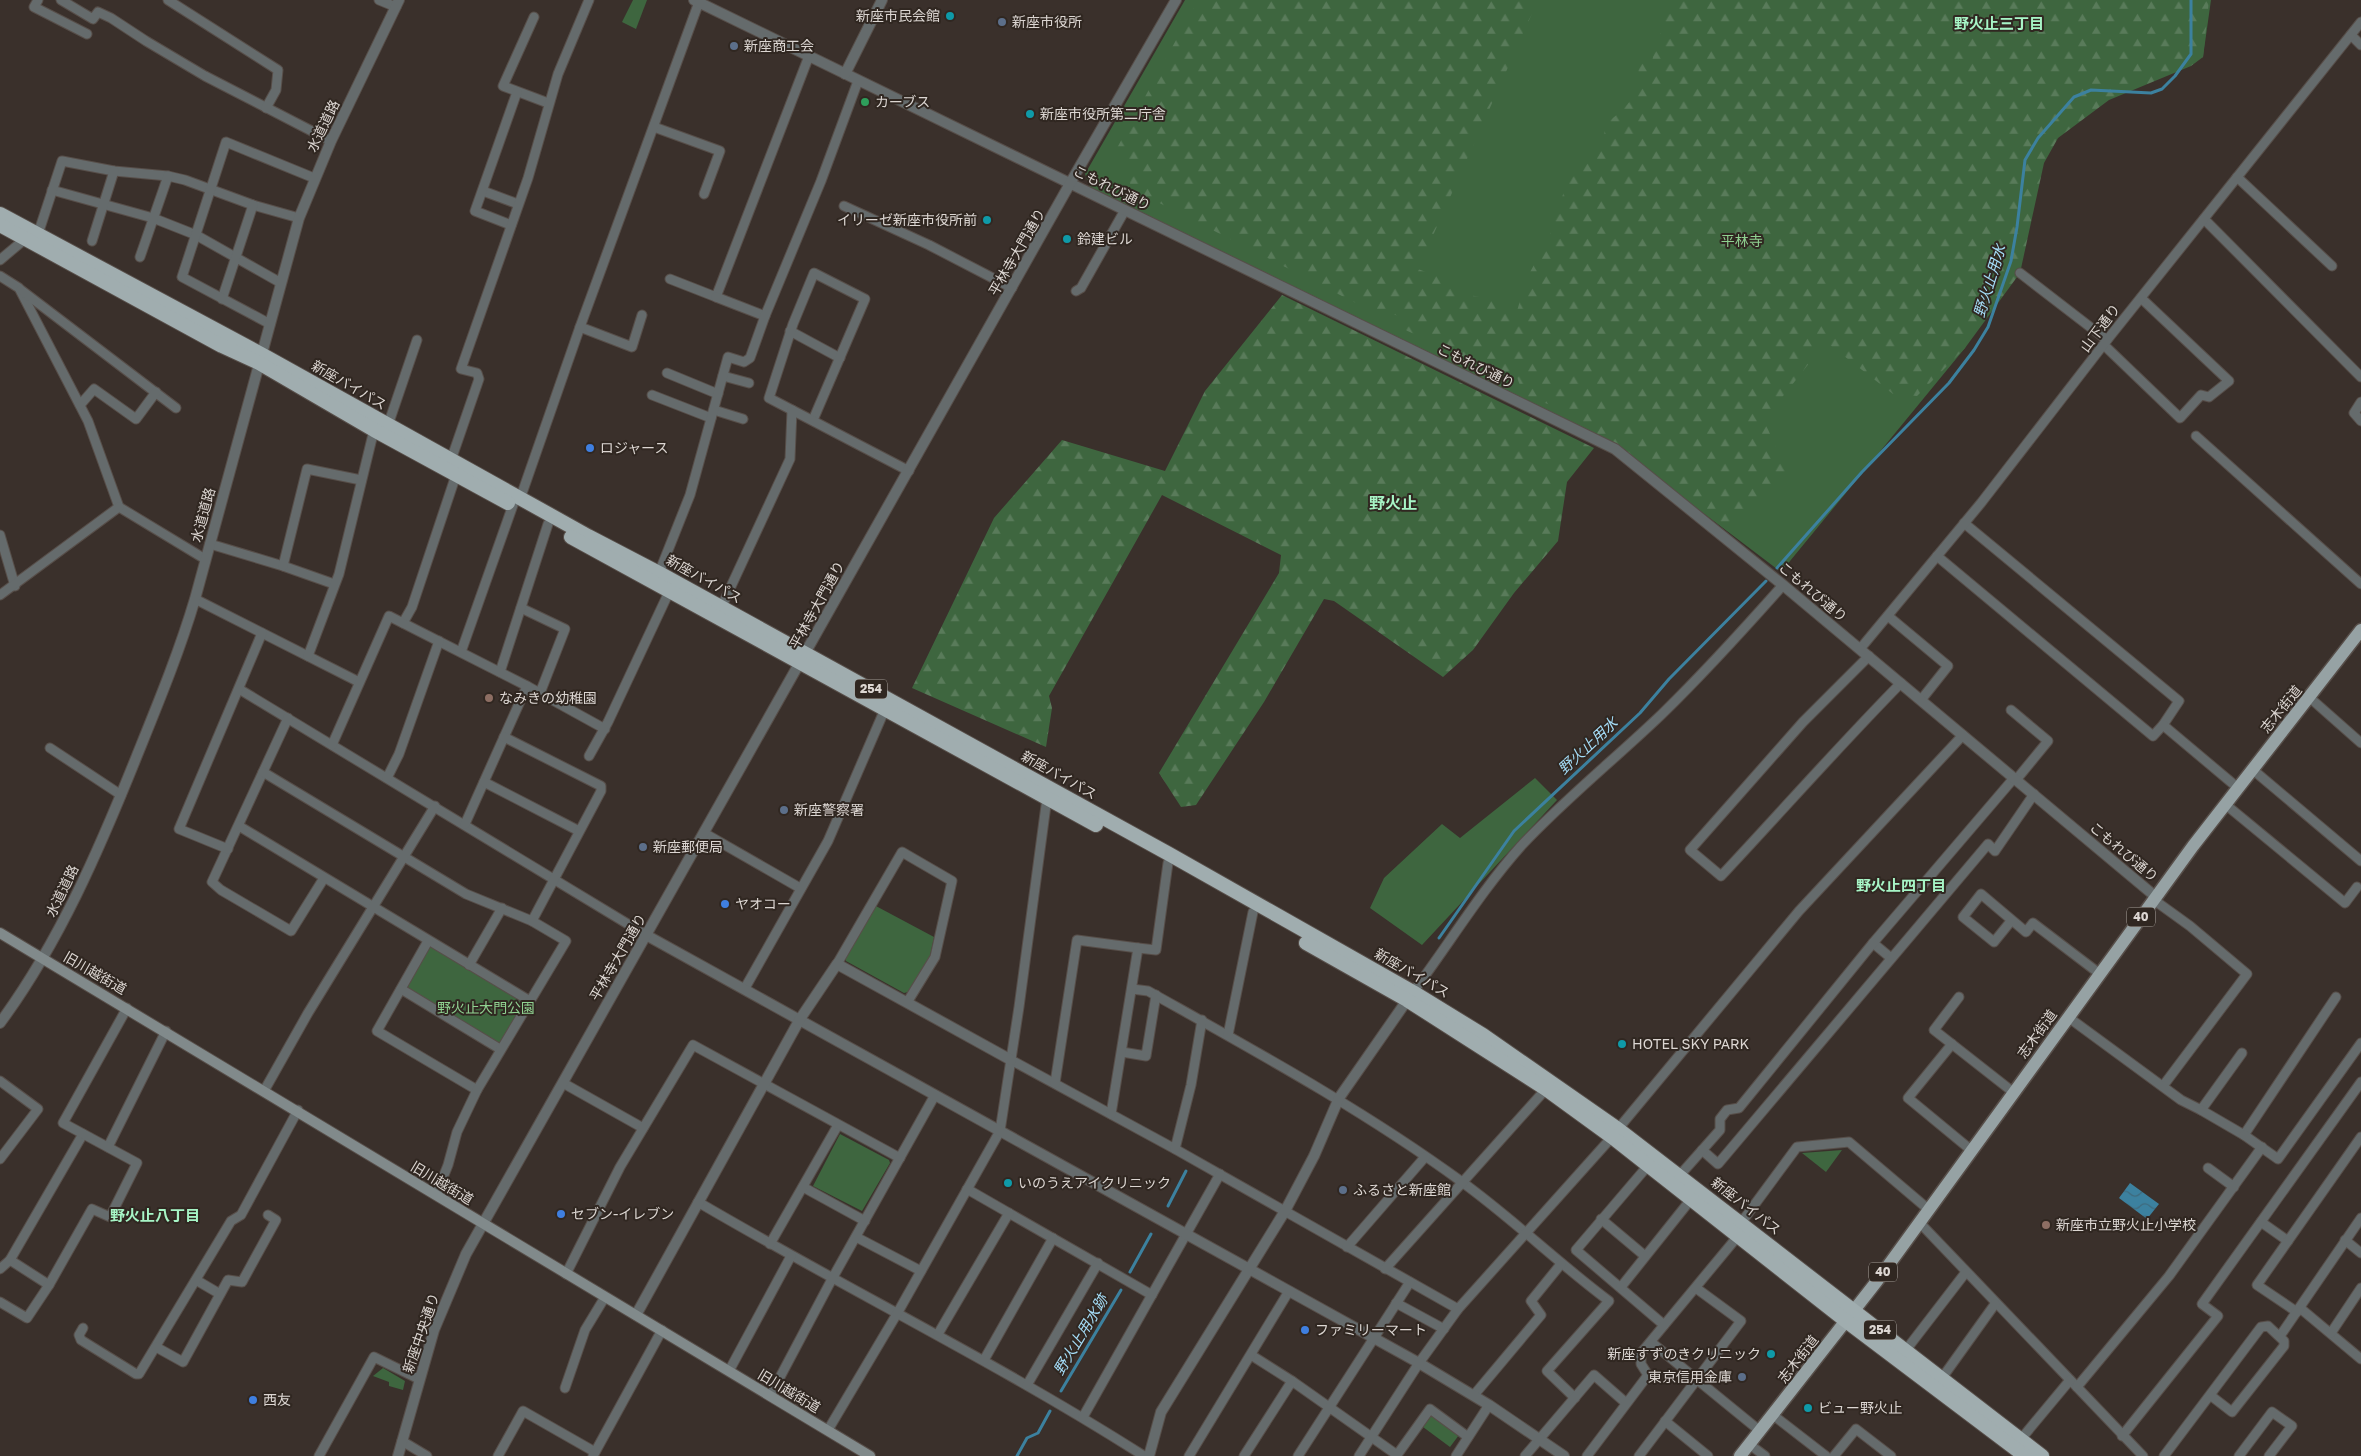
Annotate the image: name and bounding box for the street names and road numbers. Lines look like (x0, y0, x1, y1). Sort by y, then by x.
street label: 水道道路 (303, 97, 342, 155)
street label: こもれび通り (1071, 161, 1154, 214)
street label: 平林寺大門通り (985, 205, 1048, 298)
street label: 山下通り (2076, 300, 2123, 355)
street label: こもれび通り (1435, 339, 1518, 392)
street label: 新座バイパス (309, 356, 390, 413)
street label: 水道道路 (187, 486, 218, 544)
street label: 新座バイパス (664, 551, 745, 606)
street label: 平林寺大門通り (785, 558, 848, 652)
street label: こもれび通り (1776, 558, 1851, 625)
road number: 254 (855, 680, 887, 699)
street label: 志木街道 (2256, 682, 2305, 736)
street label: 新座バイパス (1019, 747, 1100, 802)
street label: こもれび通り (2087, 818, 2162, 885)
street label: 水道道路 (42, 862, 81, 920)
road number: 40 (2127, 908, 2155, 926)
street label: 平林寺大門通り (586, 910, 649, 1003)
street label: 新座バイパス (1372, 944, 1453, 1001)
street label: 旧川越街道 (61, 948, 130, 997)
street label: 志木街道 (2013, 1006, 2060, 1061)
street label: 旧川越街道 (408, 1157, 477, 1208)
street label: 新座バイパス (1708, 1173, 1785, 1238)
road number: 40 (1869, 1262, 1897, 1282)
street label: 新座中央通り (399, 1290, 442, 1375)
road number: 254 (1864, 1320, 1896, 1340)
street label: 志木街道 (1774, 1331, 1822, 1386)
street label: 旧川越街道 (755, 1365, 824, 1416)

